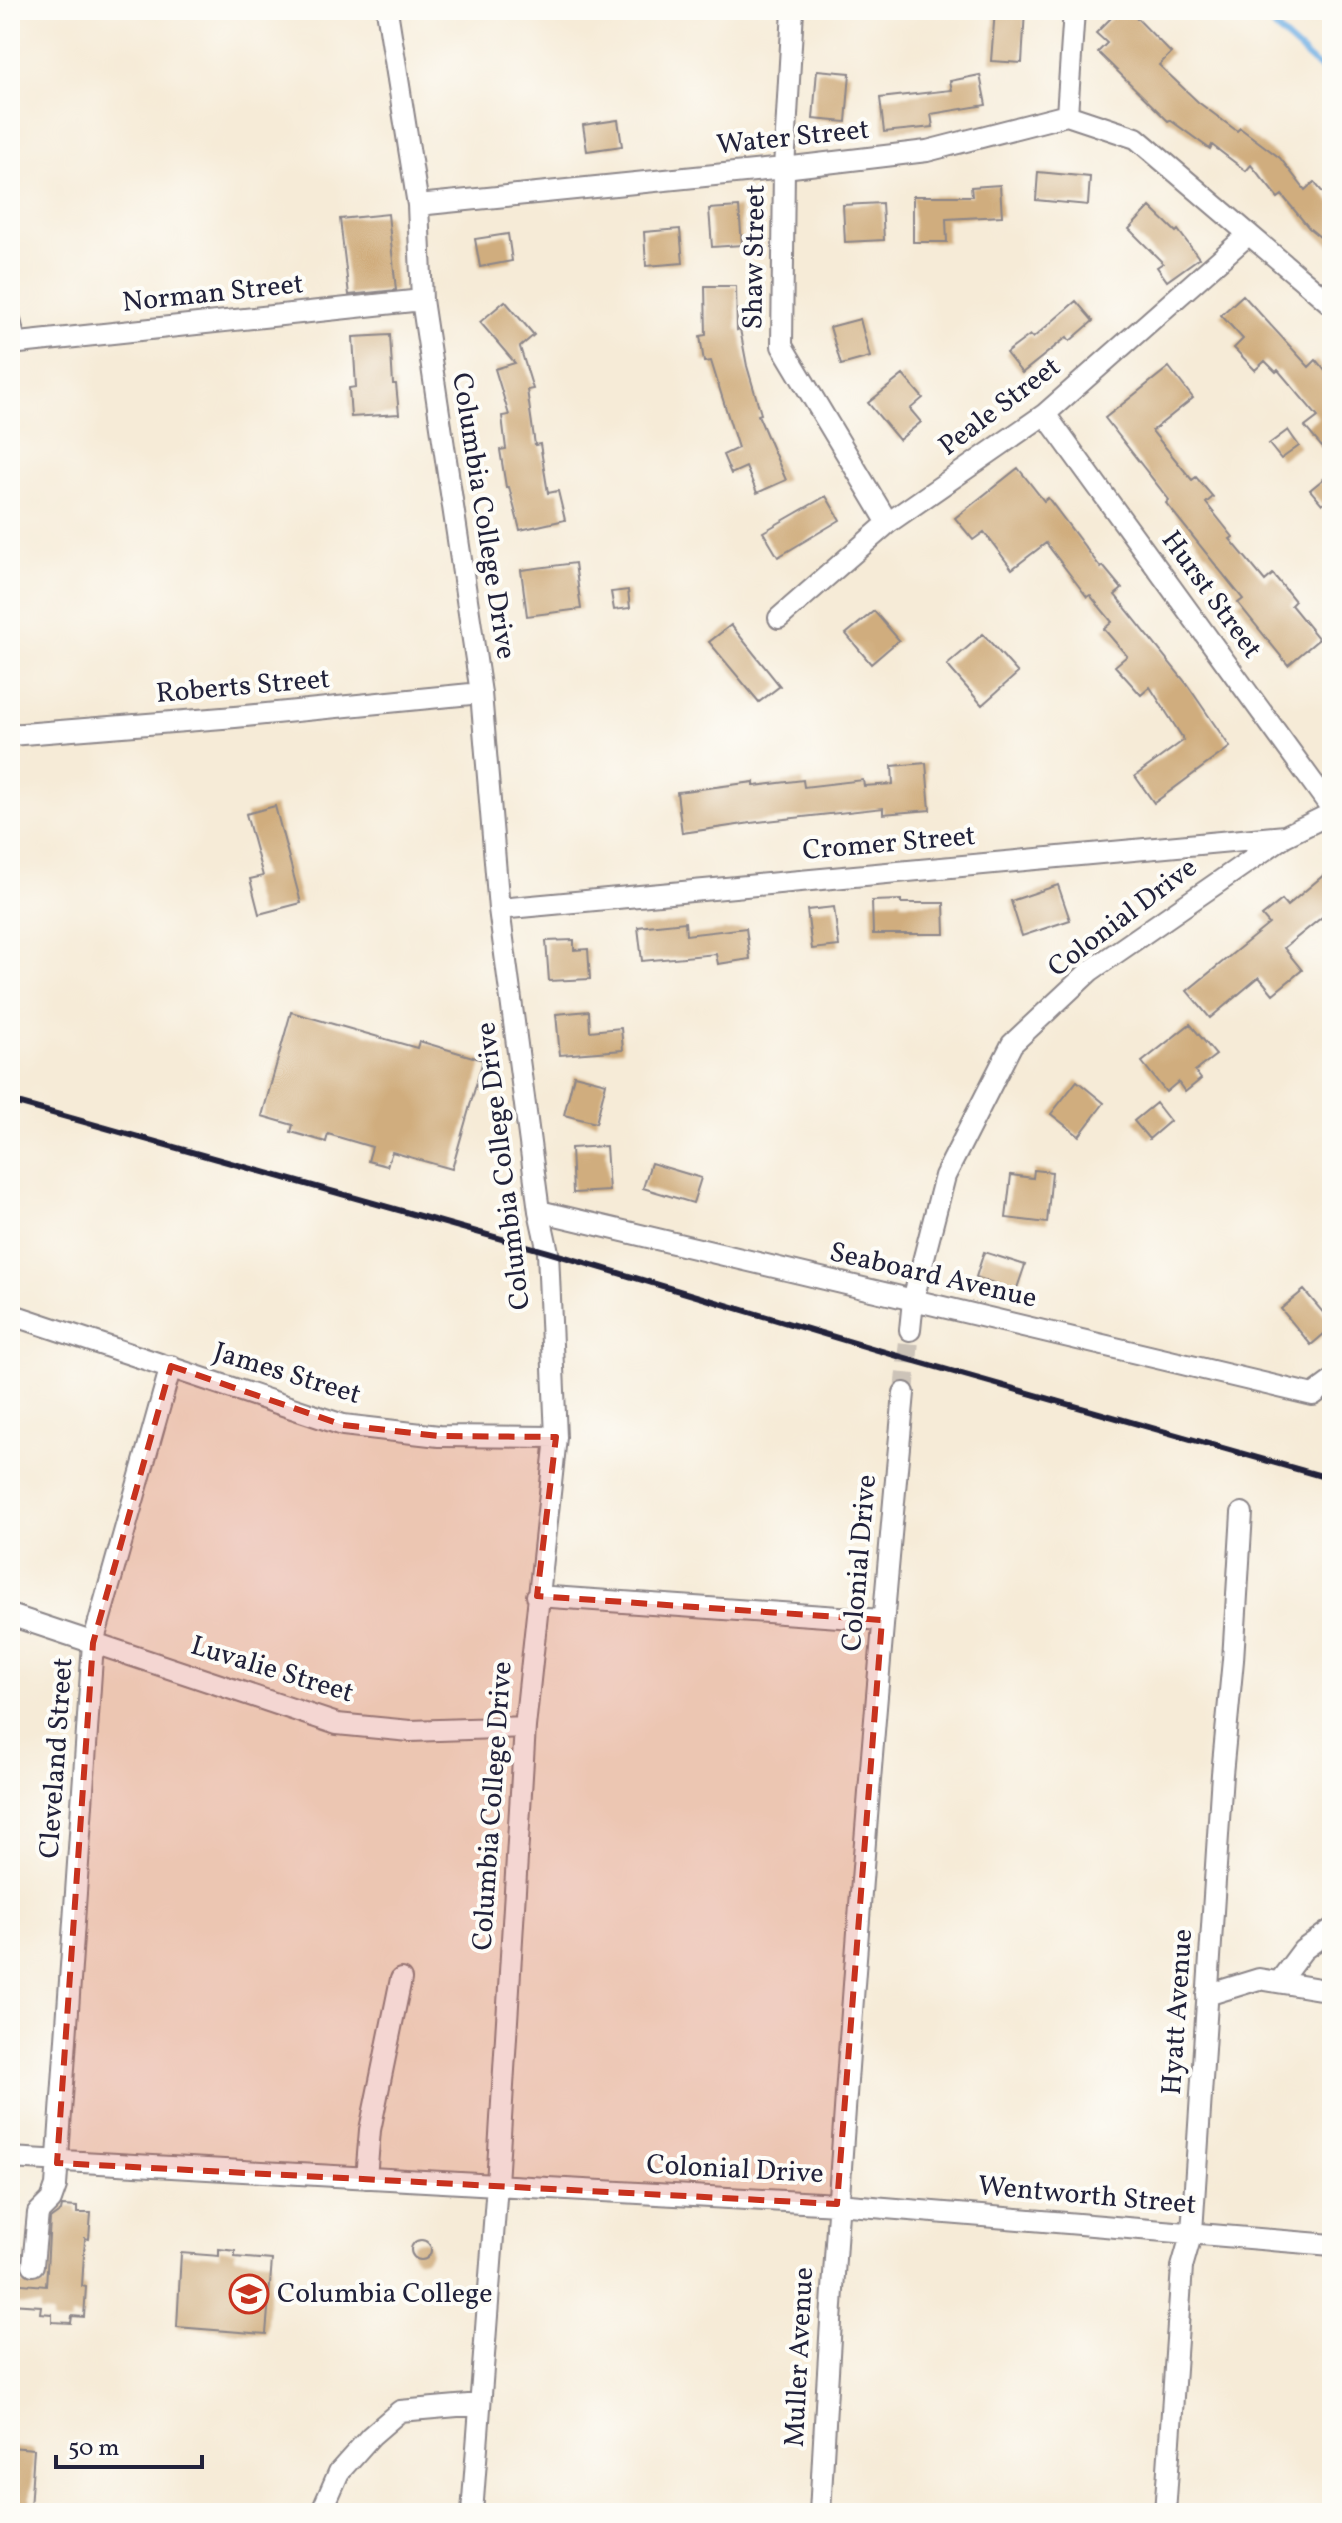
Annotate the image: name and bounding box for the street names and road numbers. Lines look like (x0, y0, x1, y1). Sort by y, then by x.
street label: Water Street (715, 111, 871, 165)
street label: Shaw Street (734, 184, 776, 330)
street label: Norman Street (121, 265, 305, 323)
street label: Peale Street (931, 348, 1069, 466)
street label: Columbia College Drive (441, 370, 525, 662)
street label: Hurst Street (1151, 523, 1271, 667)
street label: Roberts Street (154, 660, 332, 714)
street label: Cromer Street (801, 817, 977, 871)
street label: Colonial Drive (1040, 849, 1206, 987)
street label: Columbia College Drive (467, 1020, 541, 1312)
street label: Seaboard Avenue (826, 1233, 1040, 1319)
street label: James Street (209, 1333, 365, 1415)
street label: Colonial Drive (833, 1473, 887, 1653)
street label: Luvalie Street (186, 1627, 358, 1713)
street label: Cleveland Street (31, 1656, 83, 1860)
street label: Columbia College Drive (463, 1660, 523, 1952)
street label: Hyatt Avenue (1153, 1928, 1203, 2096)
street label: Colonial Drive (645, 2146, 825, 2194)
street label: Wentworth Street (976, 2167, 1198, 2225)
street label: Muller Avenue (776, 2266, 824, 2448)

